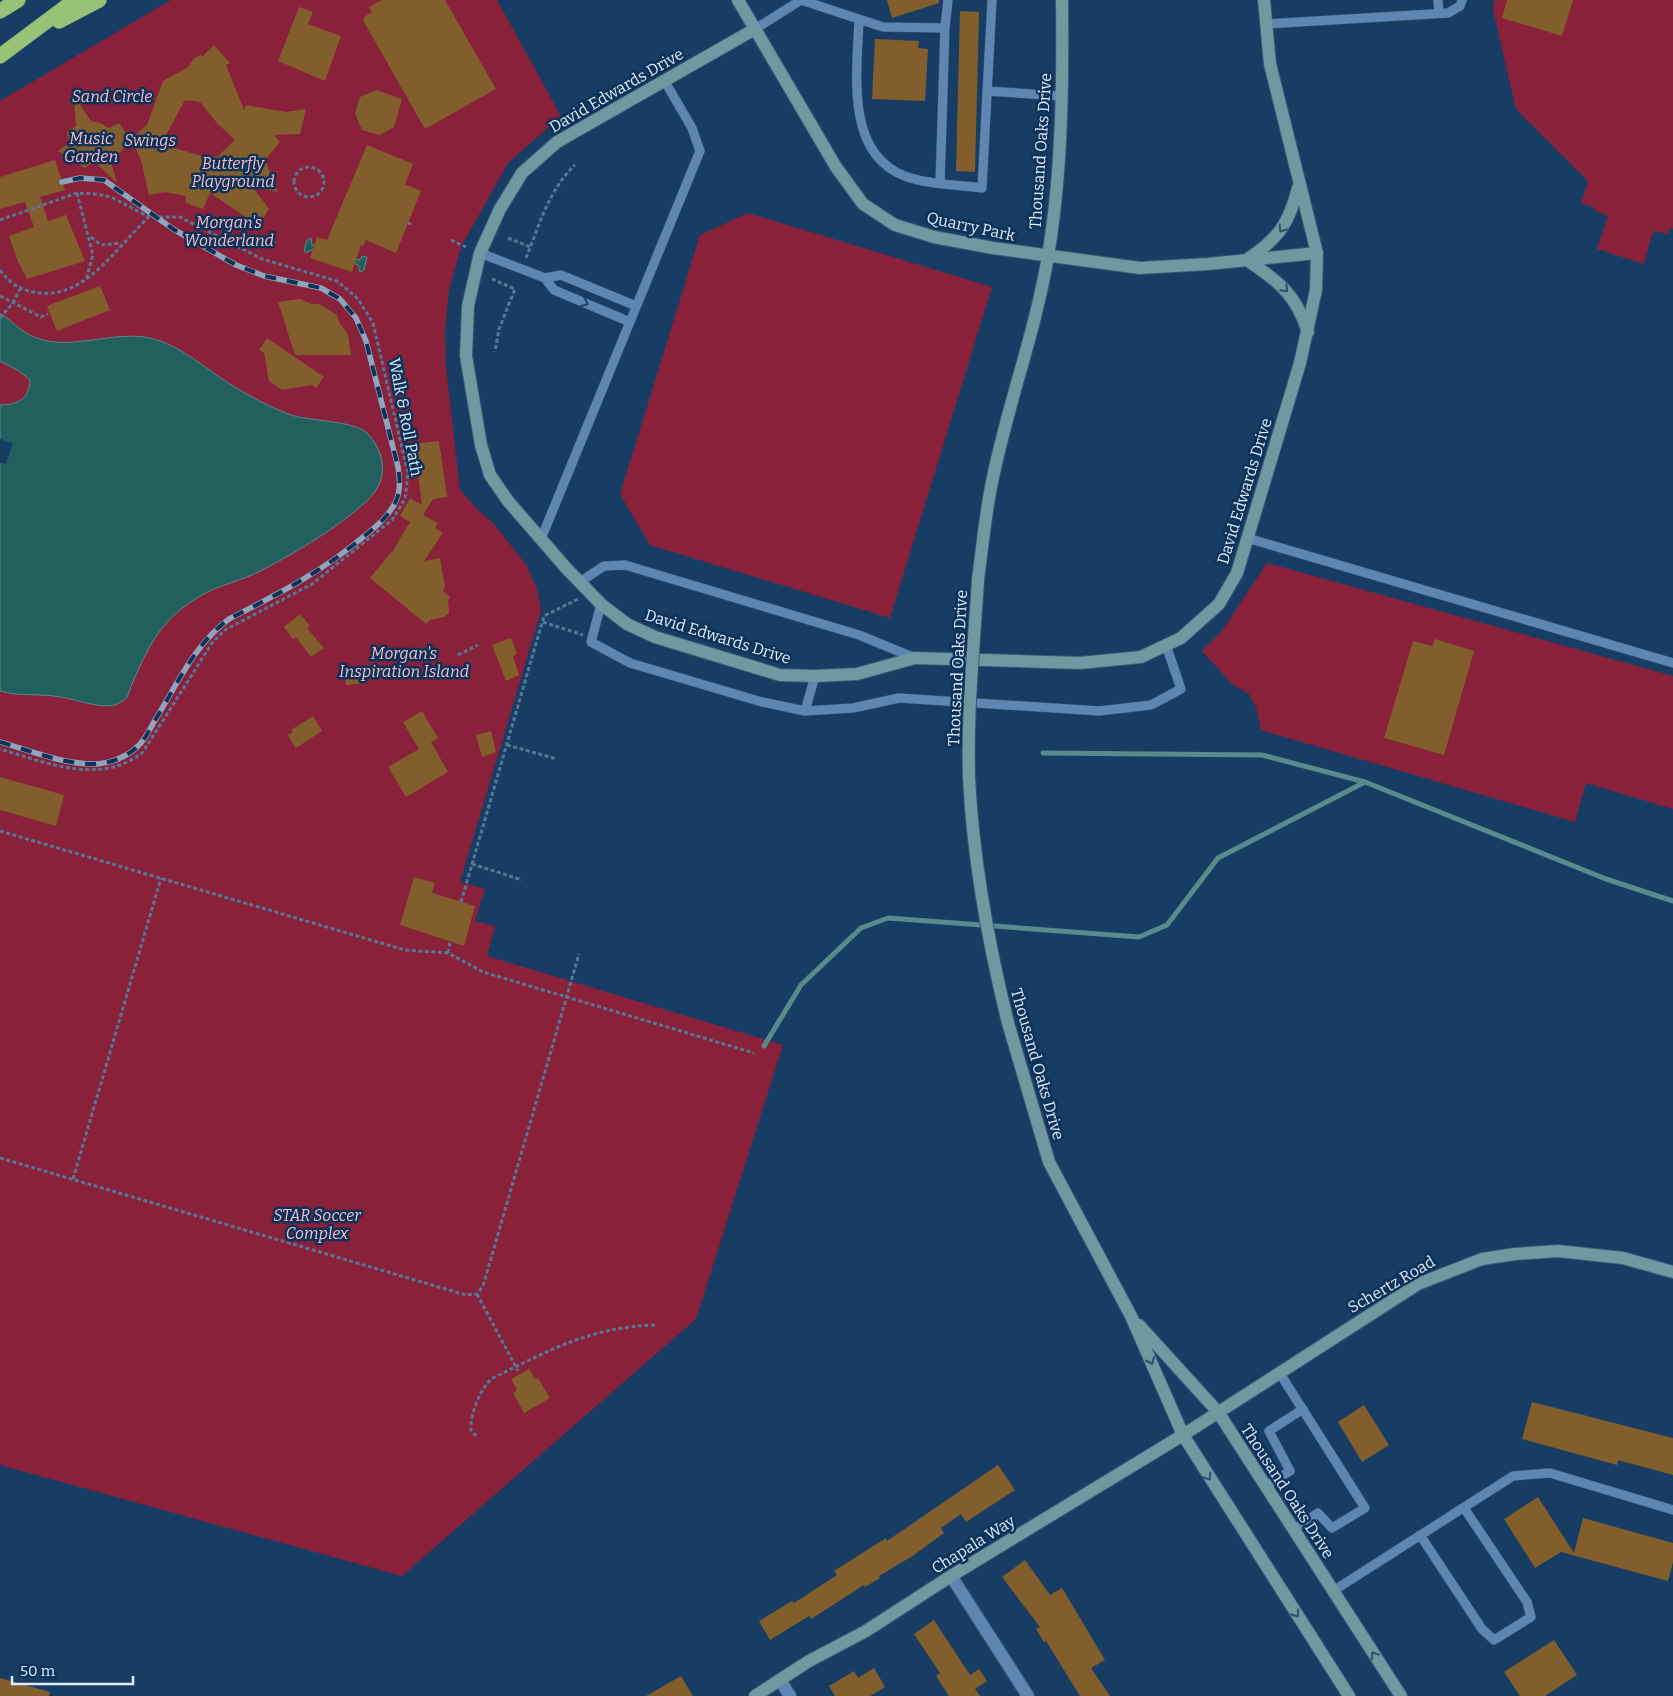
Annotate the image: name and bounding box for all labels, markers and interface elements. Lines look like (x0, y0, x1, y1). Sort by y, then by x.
street label: David Edwards Drive (546, 44, 687, 137)
street label: Thousand Oaks Drive (1026, 72, 1055, 230)
park label: Sand Circle (72, 87, 152, 106)
park label: Music Garden (64, 129, 118, 166)
park label: Swings (124, 131, 176, 150)
park label: Butterfly Playground (191, 154, 275, 191)
street label: Quarry Park (925, 208, 1017, 245)
park label: Morgan's Wonderland (184, 213, 274, 250)
one-way arrow (1279, 223, 1288, 233)
one-way arrow (1279, 284, 1288, 293)
one-way arrow (580, 297, 589, 308)
street label: Walk & Roll Path (385, 356, 426, 478)
street label: David Edwards Drive (1213, 416, 1276, 567)
street label: Thousand Oaks Drive (944, 589, 971, 747)
street label: David Edwards Drive (642, 605, 793, 668)
park label: Morgan's Inspiration Island (339, 644, 469, 681)
street label: Thousand Oaks Drive (1007, 986, 1068, 1142)
park label: STAR Soccer Complex (273, 1206, 362, 1243)
street label: Schertz Road (1344, 1252, 1439, 1317)
one-way arrow (1144, 1356, 1155, 1365)
street label: Thousand Oaks Drive (1237, 1420, 1338, 1562)
one-way arrow (1202, 1471, 1211, 1480)
street label: Chapala Way (928, 1511, 1019, 1578)
one-way arrow (1290, 1608, 1299, 1617)
one-way arrow (1371, 1651, 1381, 1660)
scale bar (12, 1654, 134, 1686)
text: 50 m (20, 1662, 56, 1680)

